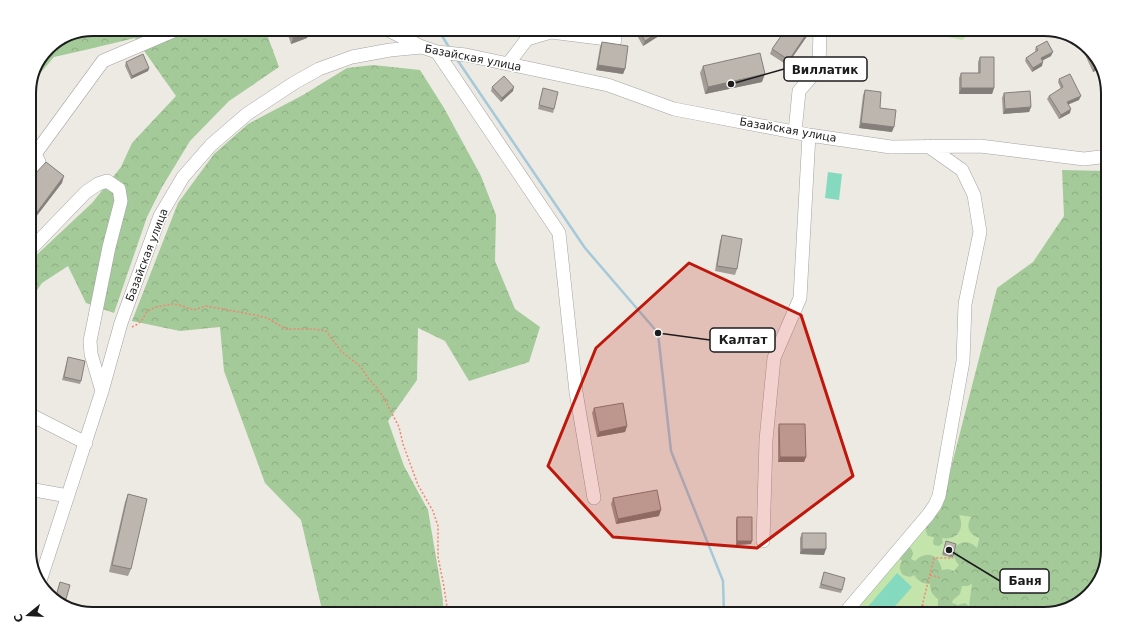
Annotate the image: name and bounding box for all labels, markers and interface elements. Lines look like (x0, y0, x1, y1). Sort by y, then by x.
street label: Базайская улица (423, 42, 523, 74)
callout: Виллатик (784, 57, 867, 81)
text: Виллатик (792, 63, 858, 77)
street label: Базайская улица (738, 115, 838, 145)
street label: Базайская улица (123, 207, 171, 303)
callout: Калтат (710, 328, 775, 352)
text: Калтат (719, 333, 767, 347)
callout: Баня (1000, 569, 1049, 593)
text: Баня (1008, 574, 1042, 588)
north arrow (8, 595, 48, 635)
text: С (12, 612, 26, 624)

